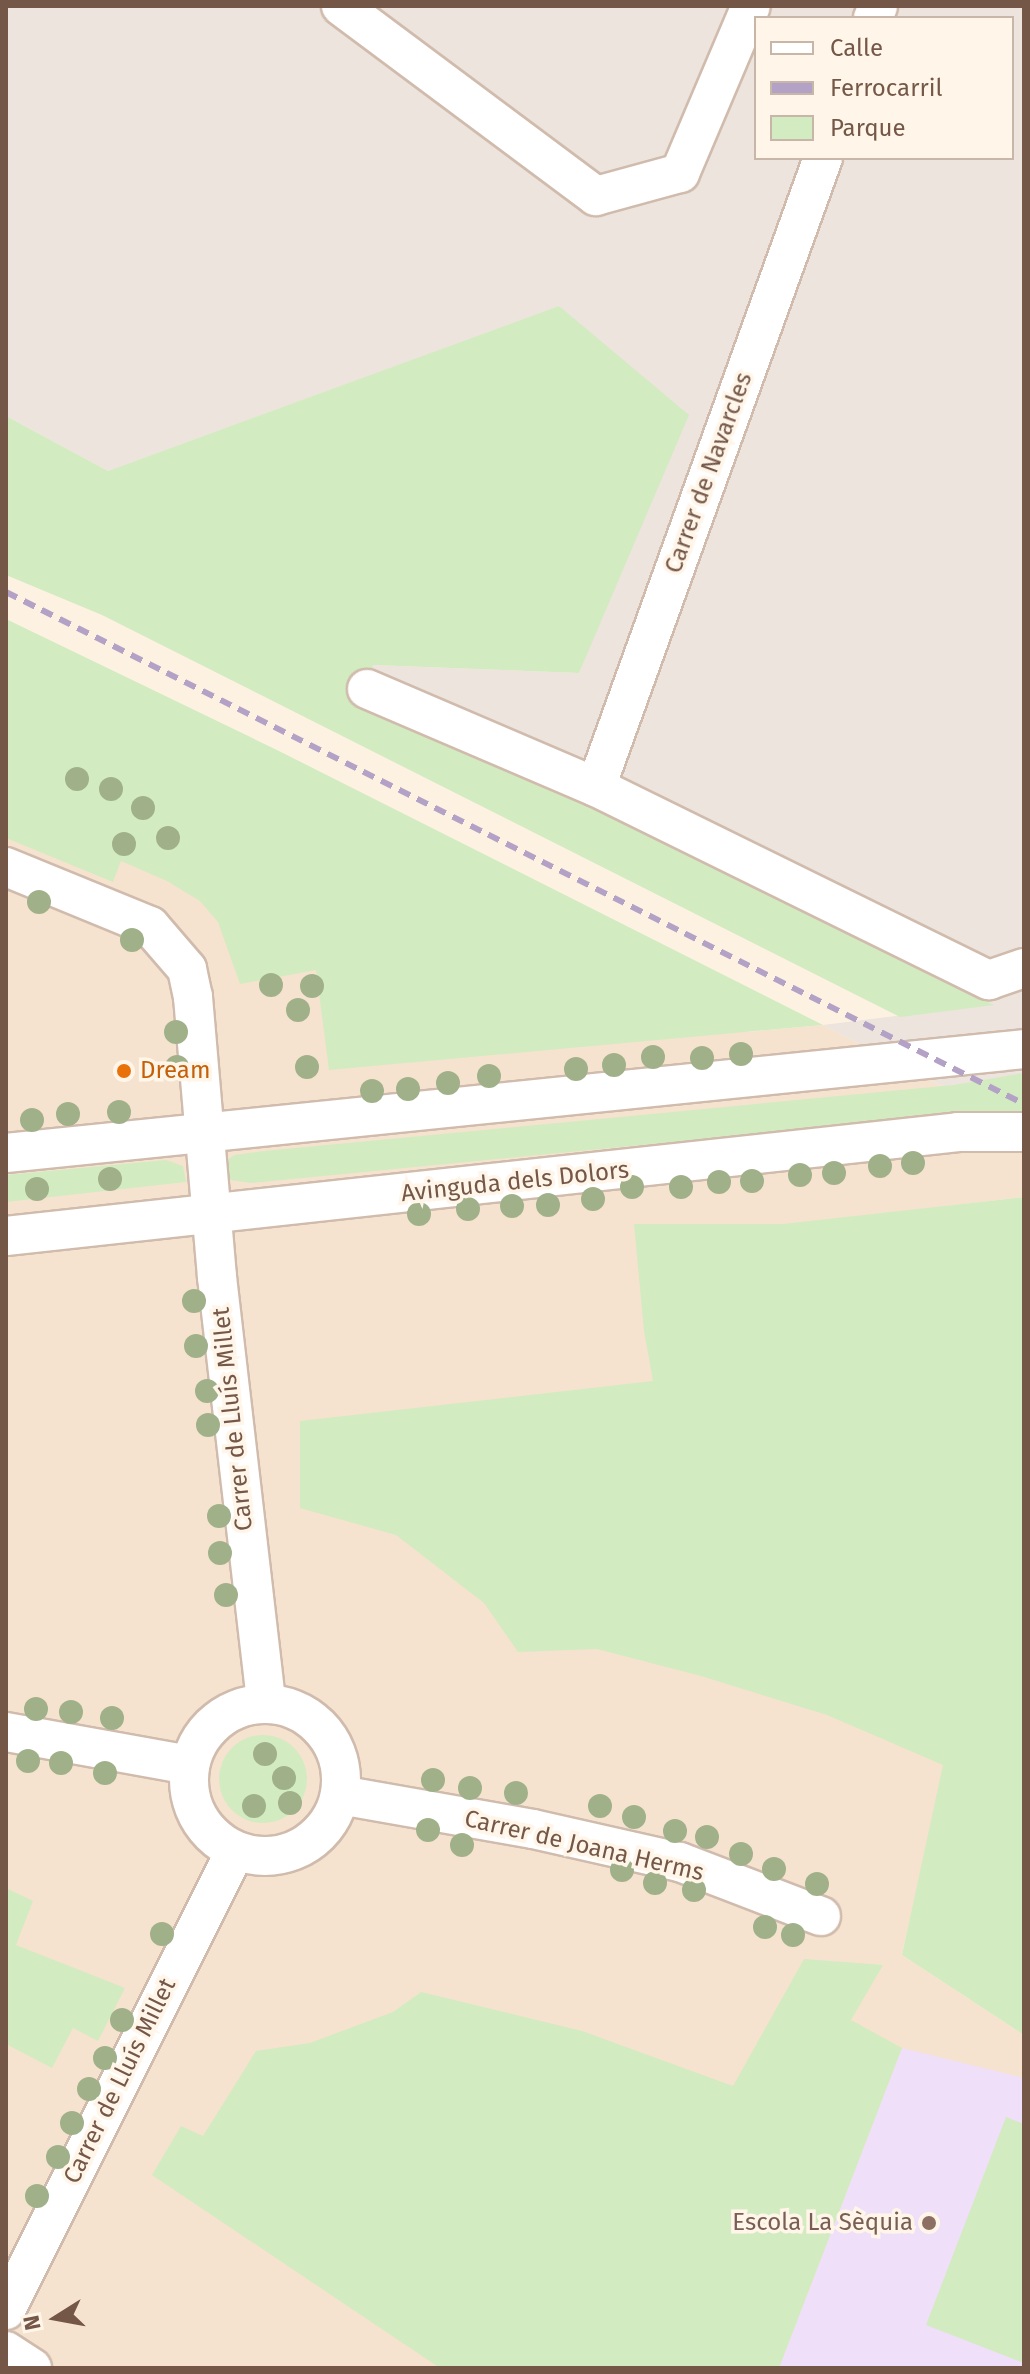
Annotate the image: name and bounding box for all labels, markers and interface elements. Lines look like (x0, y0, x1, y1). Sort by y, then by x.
legend (754, 16, 1014, 160)
text: Calle (830, 34, 883, 62)
text: Ferrocarril (830, 74, 942, 102)
text: Parque (830, 114, 906, 142)
street label: Carrer de Navarcles (659, 369, 759, 577)
place label: Dream (140, 1057, 210, 1085)
marker: Dream (115, 1062, 133, 1080)
street label: Avinguda dels Dolors (400, 1156, 630, 1208)
street label: Carrer de Lluís Millet (207, 1306, 259, 1532)
street label: Carrer de Joana Herms (462, 1804, 706, 1888)
street label: Carrer de Lluís Millet (58, 1974, 182, 2188)
place label: Escola La Sèquia (732, 2209, 913, 2237)
marker: Escola La Sèquia (920, 2214, 938, 2232)
north arrow (16, 2278, 96, 2358)
text: N (17, 2313, 47, 2332)

